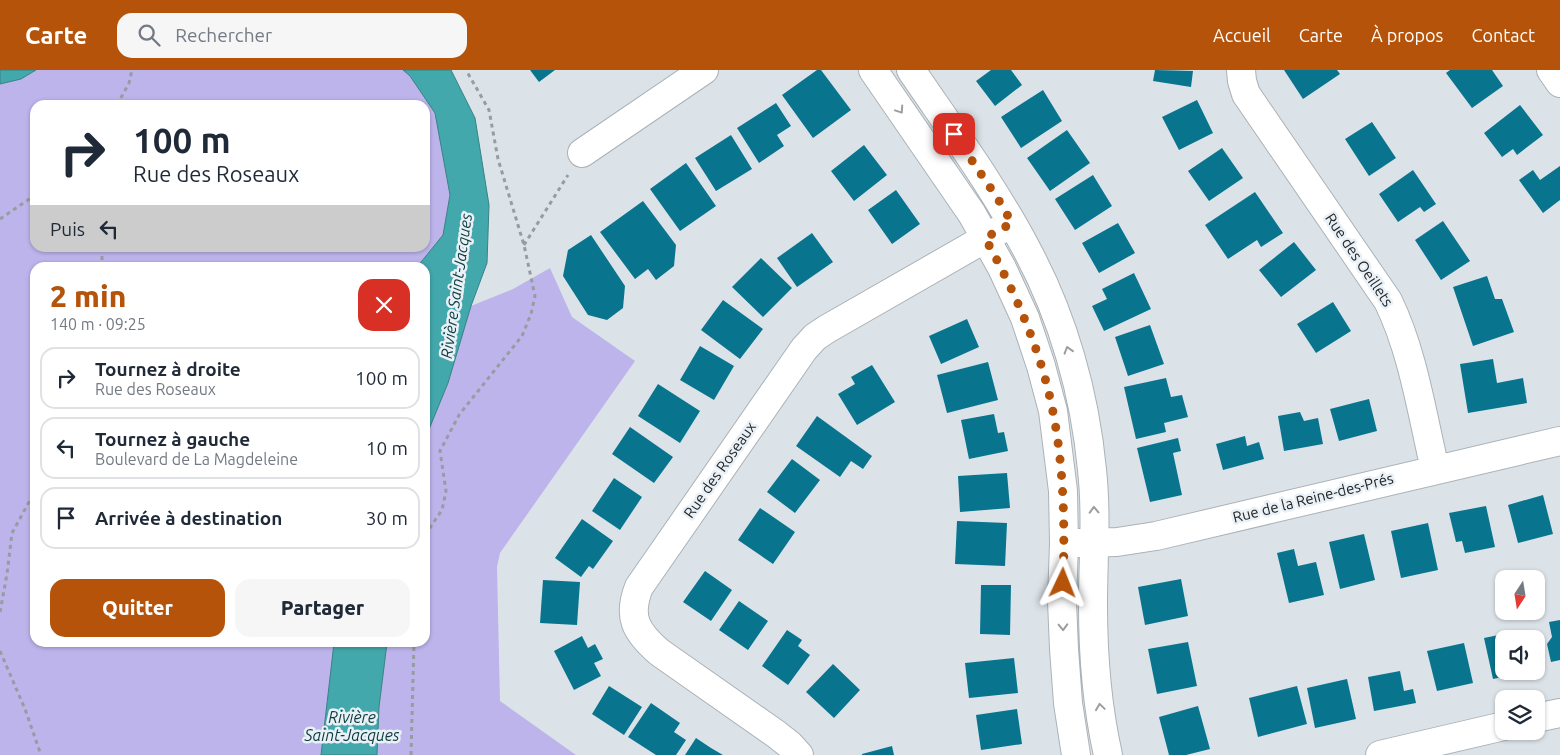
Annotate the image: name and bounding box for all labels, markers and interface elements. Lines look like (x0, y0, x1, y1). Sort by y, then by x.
search box (117, 13, 467, 58)
icon: search (135, 21, 163, 49)
text: Carte (25, 22, 87, 49)
text: Rechercher (175, 24, 272, 46)
text: Accueil (1213, 25, 1271, 45)
text: Carte (1299, 25, 1343, 45)
text: À propos (1371, 25, 1443, 45)
text: Contact (1471, 25, 1535, 45)
one-way arrow (894, 104, 903, 114)
pin (933, 113, 975, 155)
icon: right (50, 120, 115, 185)
text: 100 m (133, 120, 231, 160)
icon: arrive (940, 120, 968, 148)
text: Rue des Roseaux (133, 161, 299, 186)
street label: Rue des Oeillets (1322, 210, 1397, 310)
water label: Rivière Saint-Jacques (437, 212, 475, 360)
icon: left (95, 215, 123, 243)
text: Puis (50, 218, 85, 240)
text: 2 min (50, 279, 126, 313)
button: close (358, 279, 410, 331)
text: 140 m · 09:25 (50, 315, 146, 333)
one-way arrow (1063, 347, 1073, 355)
text: Tournez à droite (95, 358, 241, 380)
icon: right (52, 364, 80, 392)
text: 100 m (355, 367, 408, 389)
text: Rue des Roseaux (95, 380, 216, 398)
street label: Rue des Roseaux (680, 418, 759, 521)
text: Tournez à gauche (95, 428, 250, 450)
icon: left (52, 434, 80, 462)
text: 10 m (366, 437, 408, 459)
text: Boulevard de La Magdeleine (95, 450, 298, 468)
street label: Rue de la Reine-des-Prés (1231, 469, 1395, 526)
icon: arrive (52, 504, 80, 532)
one-way arrow (1089, 506, 1099, 514)
text: Arrivée à destination (95, 507, 282, 529)
text: 30 m (366, 507, 408, 529)
position arrow (1036, 556, 1088, 608)
north arrow (1495, 570, 1545, 620)
map controls (1495, 570, 1545, 740)
button: Quitter (50, 579, 225, 637)
button: Partager (235, 579, 410, 637)
one-way arrow (1058, 624, 1068, 631)
button: sound (1495, 630, 1545, 680)
button: layers (1495, 690, 1545, 740)
one-way arrow (1095, 703, 1105, 711)
water label: Rivière Saint-Jacques (304, 708, 400, 744)

